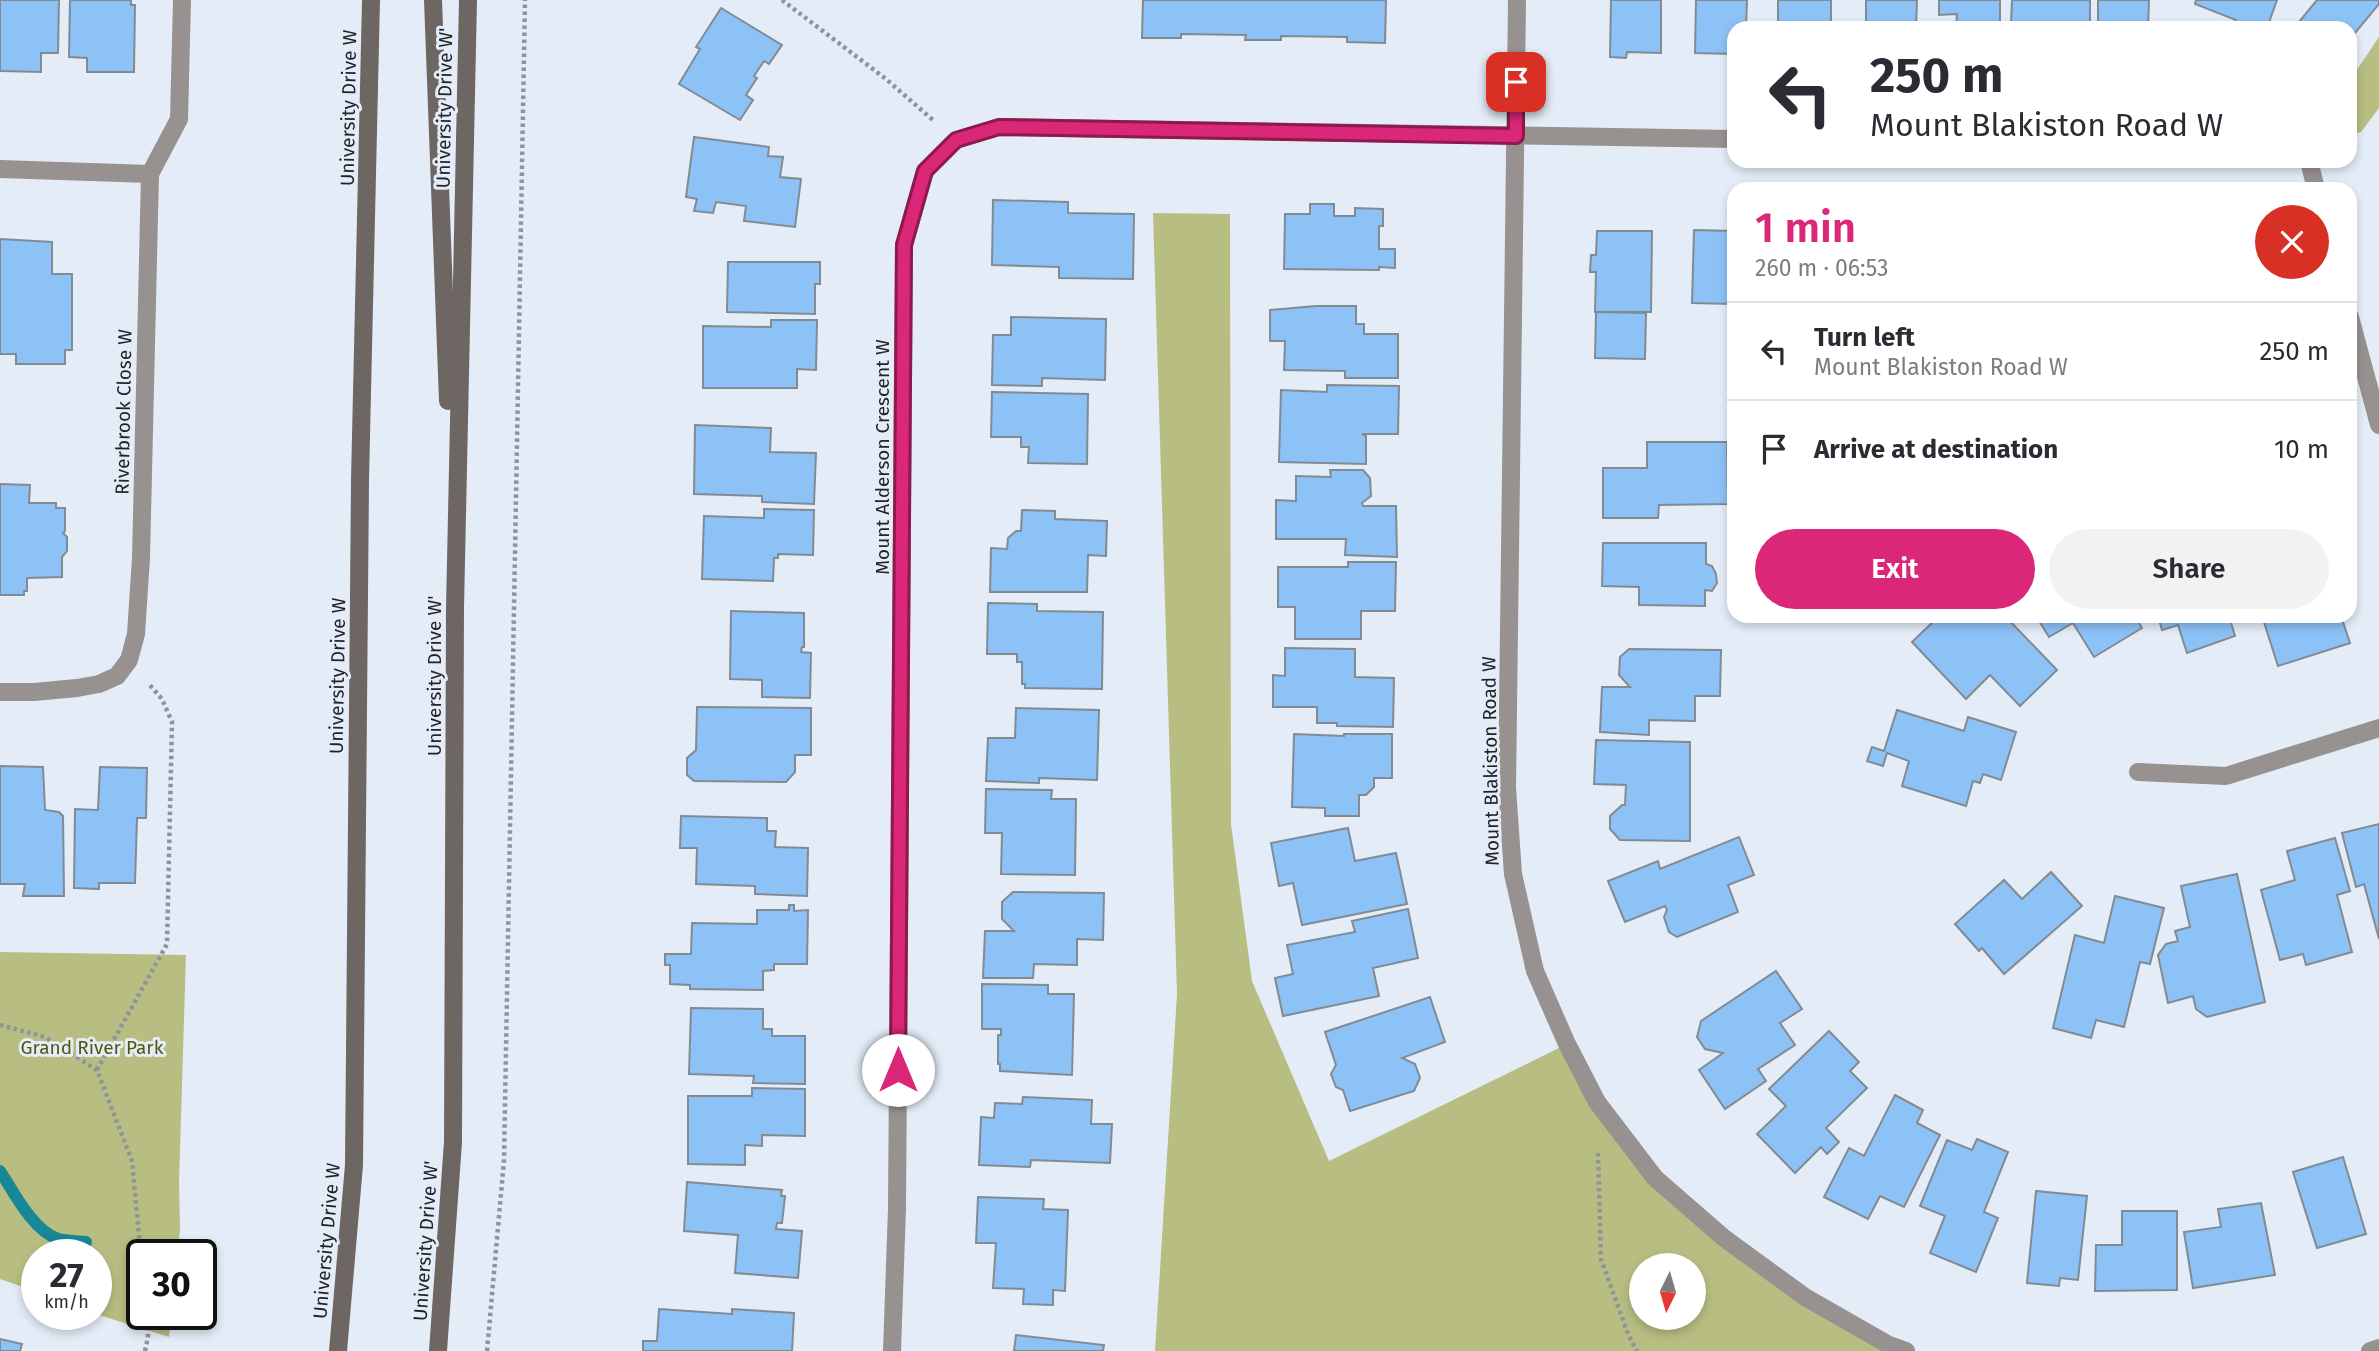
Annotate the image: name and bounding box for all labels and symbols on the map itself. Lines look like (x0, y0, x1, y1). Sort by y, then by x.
street label: University Drive W' (432, 28, 457, 188)
street label: University Drive W (336, 29, 361, 186)
pin (1486, 52, 1546, 112)
street label: Riverbrook Close W (111, 329, 136, 495)
street label: Mount Alderson Crescent W (871, 339, 894, 575)
street label: University Drive W' (423, 596, 446, 756)
street label: University Drive W (325, 597, 350, 754)
street label: Mount Blakiston Road W (1477, 656, 1504, 866)
position arrow (861, 1033, 935, 1107)
park label: Grand River Park (21, 1036, 164, 1059)
street label: University Drive W' (408, 1160, 443, 1322)
street label: University Drive W (308, 1162, 345, 1320)
speed limit sign: 30 (126, 1239, 217, 1330)
north arrow (1629, 1253, 1706, 1330)

